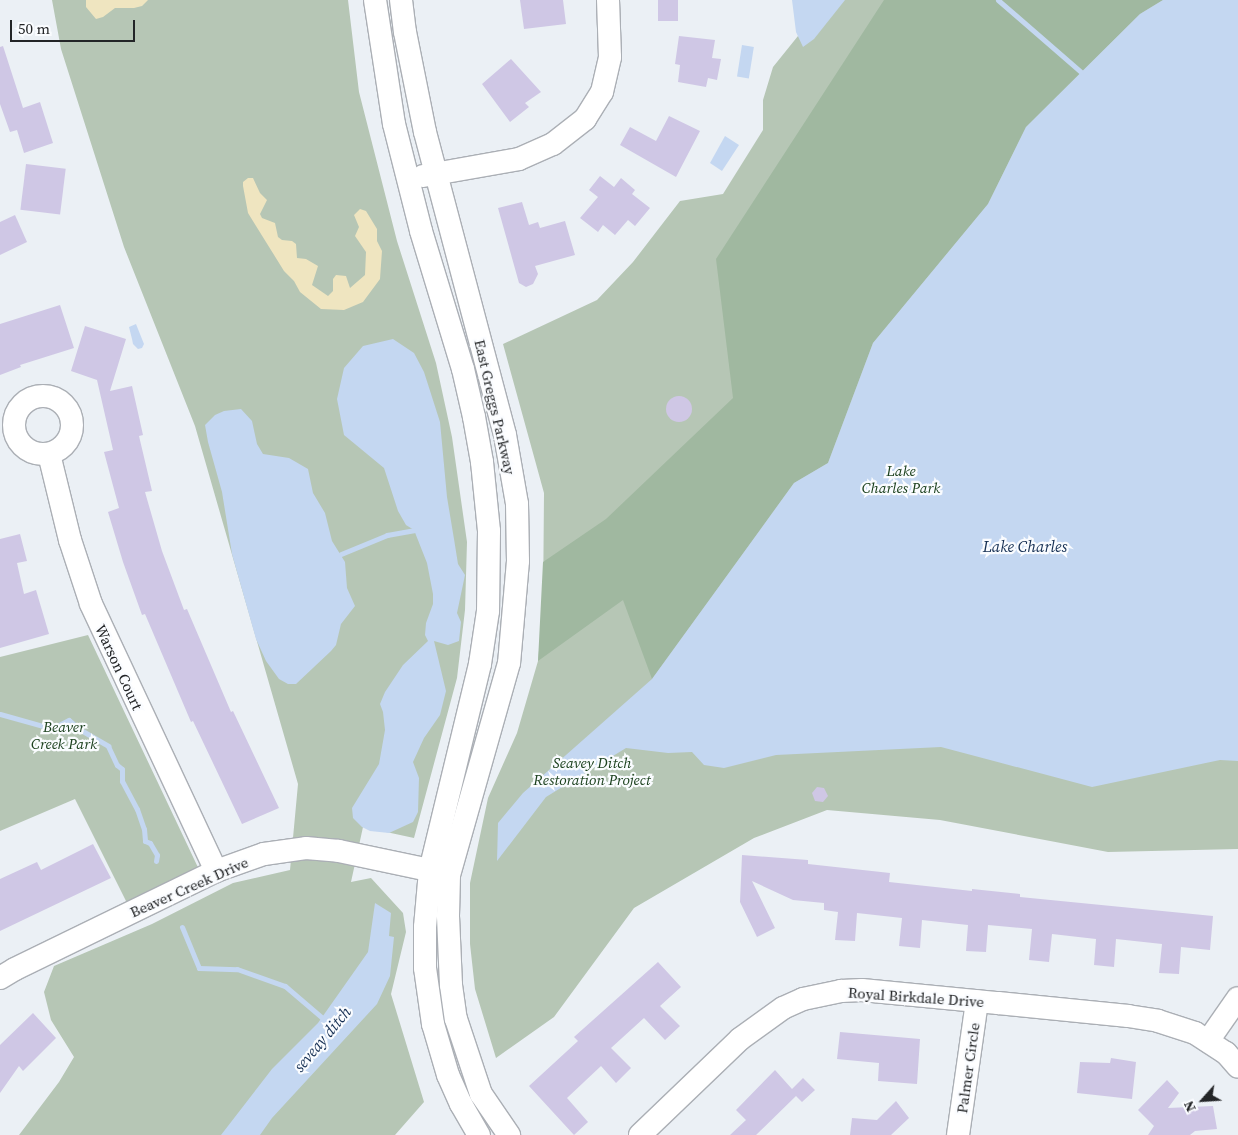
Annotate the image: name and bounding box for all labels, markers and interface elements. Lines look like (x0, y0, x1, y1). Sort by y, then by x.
scale bar (12, 10, 138, 42)
text: 50 m (18, 18, 50, 39)
street label: East Greggs Parkway (471, 338, 519, 476)
park label: Lake Charles Park (862, 461, 940, 496)
water label: Lake Charles (983, 536, 1067, 556)
street label: Warson Court (91, 621, 147, 713)
park label: Beaver Creek Park (31, 717, 97, 752)
park label: Seavey Ditch Restoration Project (533, 753, 651, 788)
street label: Beaver Creek Drive (127, 853, 251, 921)
street label: Royal Birkdale Drive (847, 983, 985, 1011)
water label: seveay ditch (289, 1003, 355, 1075)
street label: Palmer Circle (953, 1022, 983, 1114)
north arrow (1178, 1075, 1228, 1125)
text: N (1178, 1098, 1201, 1116)

